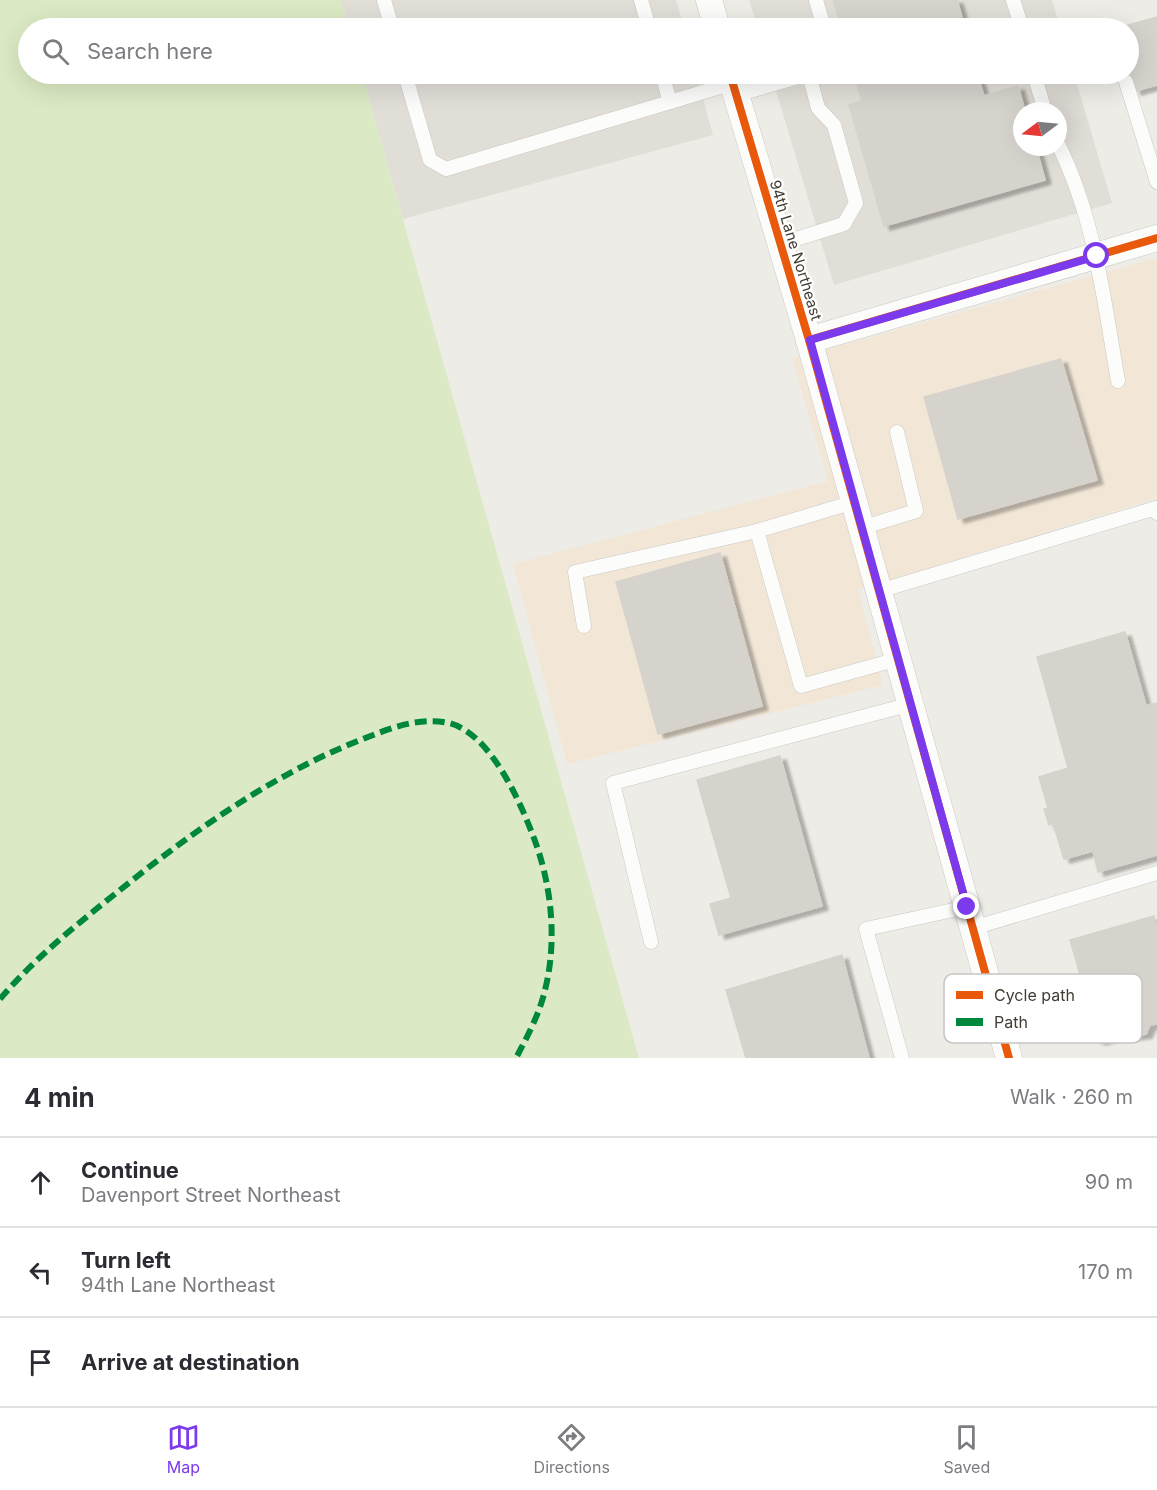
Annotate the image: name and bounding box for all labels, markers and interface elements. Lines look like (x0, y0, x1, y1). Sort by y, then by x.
search box (18, 18, 1139, 84)
icon: search (39, 35, 72, 68)
text: Search here (87, 38, 213, 64)
north arrow (1013, 102, 1067, 156)
street label: 94th Lane Northeast (766, 178, 826, 323)
route start (1083, 242, 1109, 268)
route end (953, 893, 979, 919)
legend (944, 974, 1142, 1043)
text: Cycle path (994, 985, 1075, 1005)
text: Path (994, 1012, 1028, 1032)
text: 4 min (24, 1082, 95, 1113)
text: Walk · 260 m (1010, 1085, 1133, 1109)
text: Continue (81, 1157, 179, 1183)
icon: ahead (24, 1166, 57, 1199)
text: 90 m (1085, 1170, 1133, 1194)
text: Davenport Street Northeast (81, 1183, 340, 1207)
text: Turn left (81, 1247, 171, 1273)
icon: left (24, 1256, 57, 1289)
text: 170 m (1078, 1260, 1133, 1284)
text: 94th Lane Northeast (81, 1273, 275, 1297)
icon: arrive (24, 1346, 57, 1379)
text: Arrive at destination (81, 1349, 300, 1375)
tab: Map (167, 1421, 200, 1477)
tab: Directions (534, 1421, 610, 1477)
tab: Saved (943, 1421, 990, 1477)

